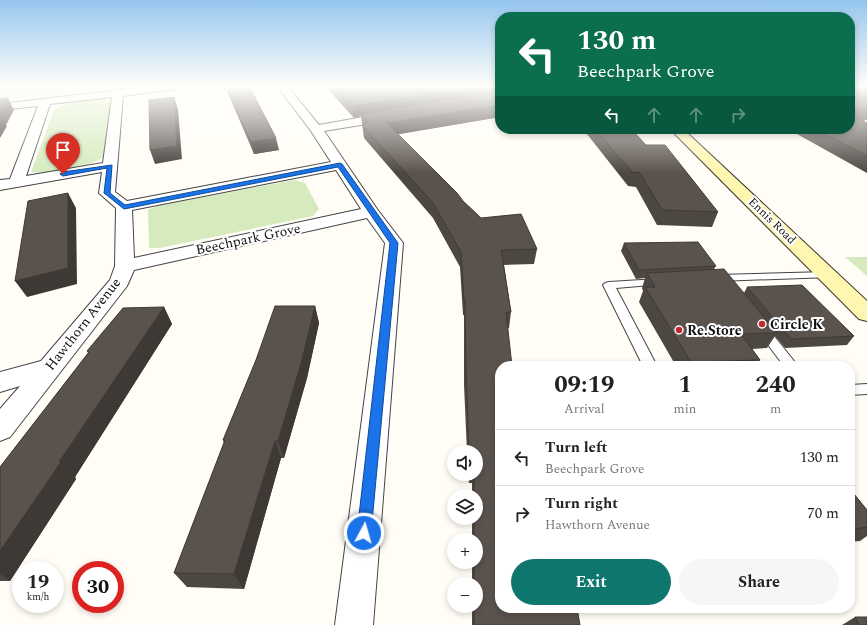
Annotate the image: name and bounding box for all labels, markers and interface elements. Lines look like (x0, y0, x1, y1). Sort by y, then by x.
text: 130 m (577, 19, 656, 62)
icon: left (511, 28, 563, 80)
text: Beechpark Grove (577, 58, 714, 85)
icon: left (601, 104, 623, 126)
icon: ahead (643, 104, 665, 126)
icon: ahead (685, 104, 707, 126)
icon: right (727, 104, 749, 126)
pin (46, 133, 80, 174)
icon: arrive (52, 139, 74, 161)
street label: Ennis Road (744, 193, 801, 249)
street label: Beechpark Grove (194, 218, 303, 260)
street label: Hawthorn Avenue (40, 273, 126, 375)
place label: Circle K (770, 314, 823, 335)
marker: Circle K (757, 319, 767, 329)
place label: Re.Store (687, 320, 742, 341)
marker: Re.Store (674, 325, 684, 335)
text: 09:19 (554, 367, 614, 403)
text: 1 (678, 367, 692, 403)
text: 240 (755, 367, 796, 403)
text: Arrival (564, 399, 605, 419)
text: min (674, 399, 696, 419)
text: m (770, 399, 781, 419)
text: Turn left (545, 436, 607, 459)
map controls (447, 445, 483, 613)
button: sound (447, 445, 483, 481)
text: 130 m (800, 446, 839, 469)
icon: left (511, 447, 533, 469)
text: Beechpark Grove (545, 459, 644, 479)
button: layers (447, 489, 483, 525)
text: Turn right (545, 492, 618, 515)
text: 70 m (807, 502, 839, 525)
icon: right (511, 503, 533, 525)
position arrow (343, 512, 385, 554)
text: Hawthorn Avenue (545, 515, 650, 535)
button: + (447, 533, 483, 569)
button: Exit (511, 559, 671, 605)
button: Share (679, 559, 839, 605)
speed limit sign: 30 (72, 561, 124, 613)
text: 19 (27, 567, 49, 597)
button: − (447, 577, 483, 613)
text: km/h (27, 589, 49, 605)

